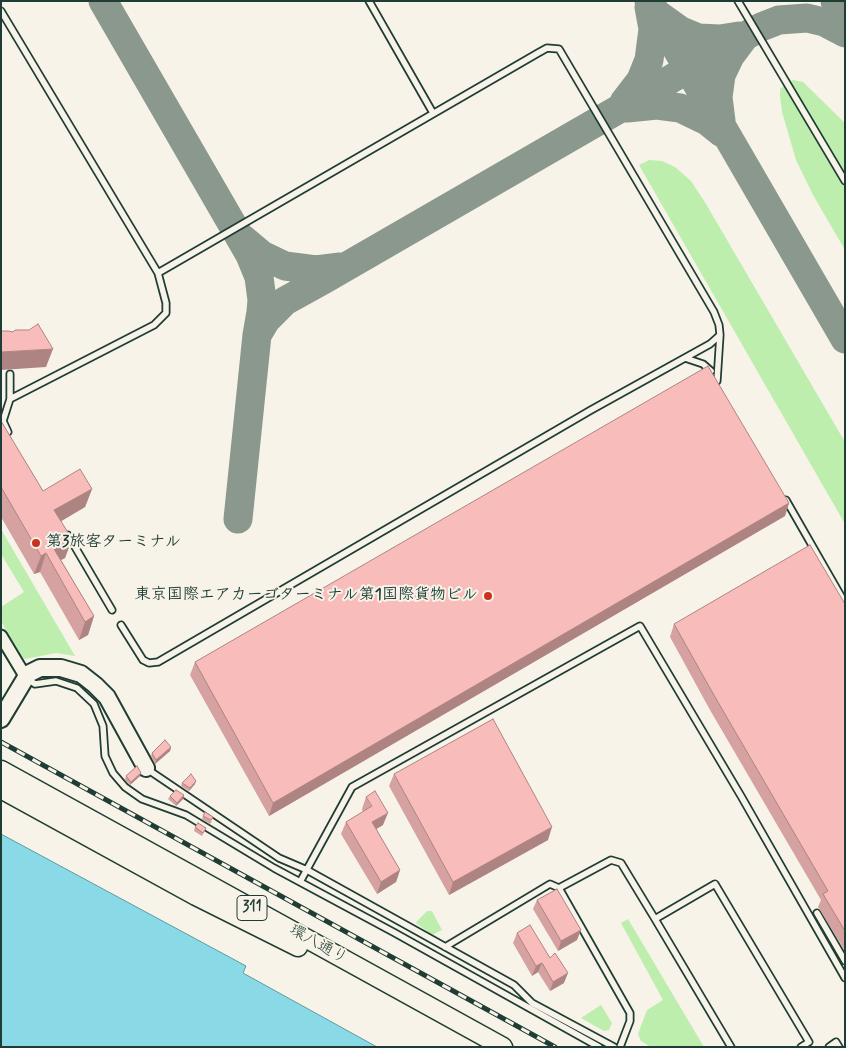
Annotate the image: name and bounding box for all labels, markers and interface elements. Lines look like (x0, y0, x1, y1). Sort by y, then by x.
place label: 第3旅客ターミナル (46, 533, 181, 553)
marker: 第3旅客ターミナル (30, 537, 42, 549)
place label: 東京国際エアカーゴターミナル第1国際貨物ビル (135, 586, 478, 606)
marker: 東京国際エアカーゴターミナル第1国際貨物ビル (482, 590, 494, 602)
road number: 311 (237, 896, 267, 920)
street label: 環八通り (285, 921, 351, 969)

